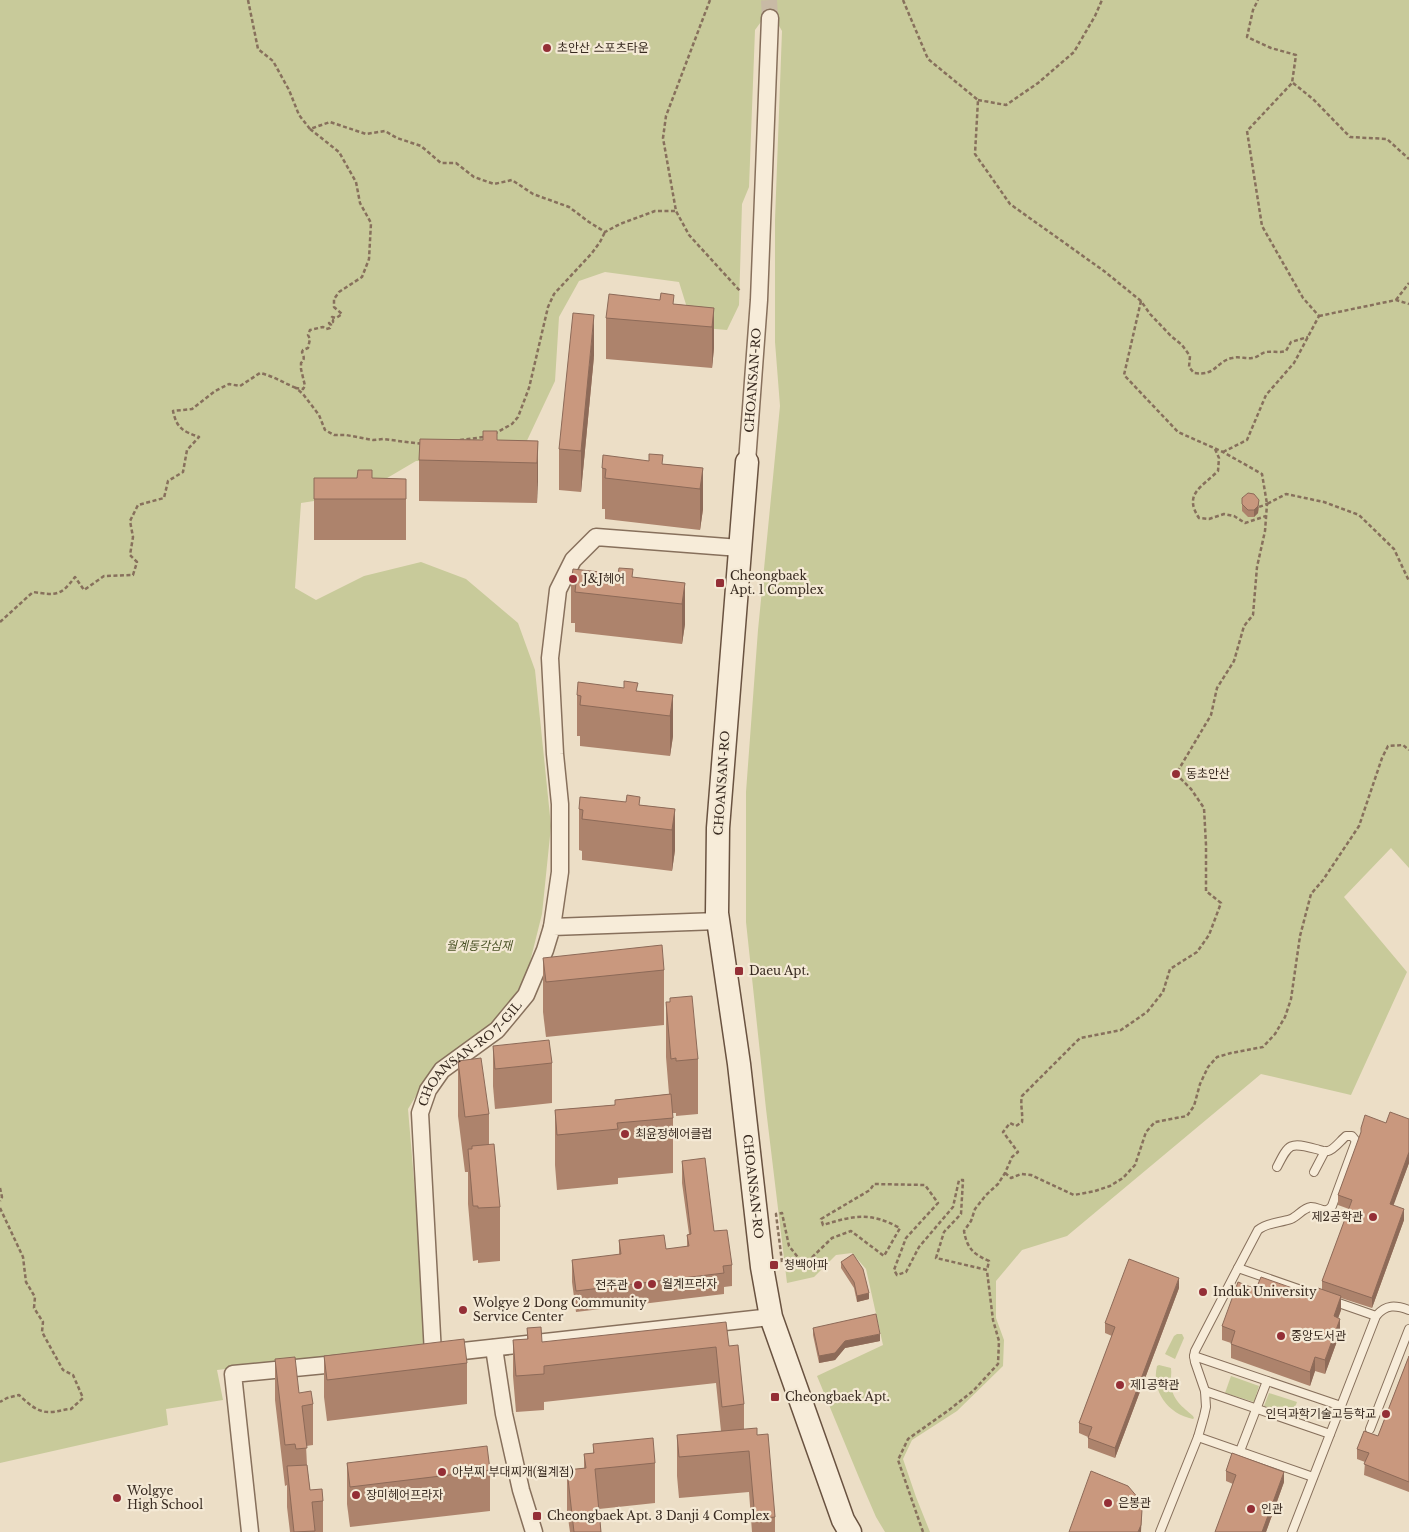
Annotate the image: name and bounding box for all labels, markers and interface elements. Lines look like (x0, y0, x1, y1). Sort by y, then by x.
place label: 초안산 스포츠타운 (557, 40, 649, 55)
marker: 초안산 스포츠타운 (541, 42, 553, 54)
street label: CHOANSAN-RO (741, 327, 764, 433)
place label: Cheongbaek Apt. 1 Complex (729, 568, 825, 597)
place label: J&J헤어 (581, 571, 625, 586)
marker: J&J헤어 (567, 573, 579, 585)
marker: Cheongbaek Apt. 1 Complex (714, 577, 726, 589)
street label: CHOANSAN-RO (710, 730, 733, 836)
place label: 동초안산 (1186, 766, 1230, 781)
marker: 동초안산 (1170, 768, 1182, 780)
park label: 월계동각심재 (446, 938, 514, 953)
place label: Daeu Apt. (749, 963, 809, 978)
marker: Daeu Apt. (733, 965, 745, 977)
street label: CHOANSAN-RO 7-GIL (415, 998, 525, 1108)
place label: 최윤정헤어클럽 (635, 1126, 712, 1141)
marker: 최윤정헤어클럽 (619, 1128, 631, 1140)
street label: CHOANSAN-RO (740, 1133, 767, 1240)
place label: 제2공학관 (1311, 1209, 1363, 1224)
marker: 제2공학관 (1367, 1211, 1379, 1223)
place label: 청백아파 (784, 1257, 828, 1272)
marker: 청백아파 (768, 1259, 780, 1271)
place label: 월계프라자 (662, 1276, 717, 1291)
place label: 전주관 (595, 1277, 628, 1292)
marker: 월계프라자 (646, 1278, 658, 1290)
marker: 전주관 (632, 1279, 644, 1291)
place label: Induk University (1213, 1284, 1317, 1299)
marker: Induk University (1197, 1286, 1209, 1298)
place label: Wolgye 2 Dong Community Service Center (472, 1295, 647, 1324)
marker: Wolgye 2 Dong Community Service Center (457, 1304, 469, 1316)
place label: 중앙도서관 (1291, 1328, 1346, 1343)
marker: 중앙도서관 (1275, 1330, 1287, 1342)
place label: 제1공학관 (1130, 1377, 1180, 1392)
marker: 제1공학관 (1114, 1379, 1126, 1391)
place label: Cheongbaek Apt. (785, 1389, 890, 1404)
marker: Cheongbaek Apt. (769, 1391, 781, 1403)
place label: 인덕과학기술고등학교 (1266, 1406, 1376, 1421)
marker: 인덕과학기술고등학교 (1380, 1408, 1392, 1420)
place label: 아부찌 부대찌개(월계점) (452, 1464, 574, 1479)
marker: 아부찌 부대찌개(월계점) (436, 1466, 448, 1478)
place label: Wolgye High School (126, 1483, 203, 1512)
place label: 장미헤어프라자 (366, 1487, 443, 1502)
marker: 장미헤어프라자 (350, 1489, 362, 1501)
marker: Wolgye High School (111, 1492, 123, 1504)
place label: 은봉관 (1118, 1495, 1151, 1510)
marker: 은봉관 (1102, 1497, 1114, 1509)
place label: 인관 (1261, 1501, 1283, 1516)
marker: 인관 (1245, 1503, 1257, 1515)
place label: Cheongbaek Apt. 3 Danji 4 Complex (547, 1508, 770, 1523)
marker: Cheongbaek Apt. 3 Danji 4 Complex (531, 1510, 543, 1522)

